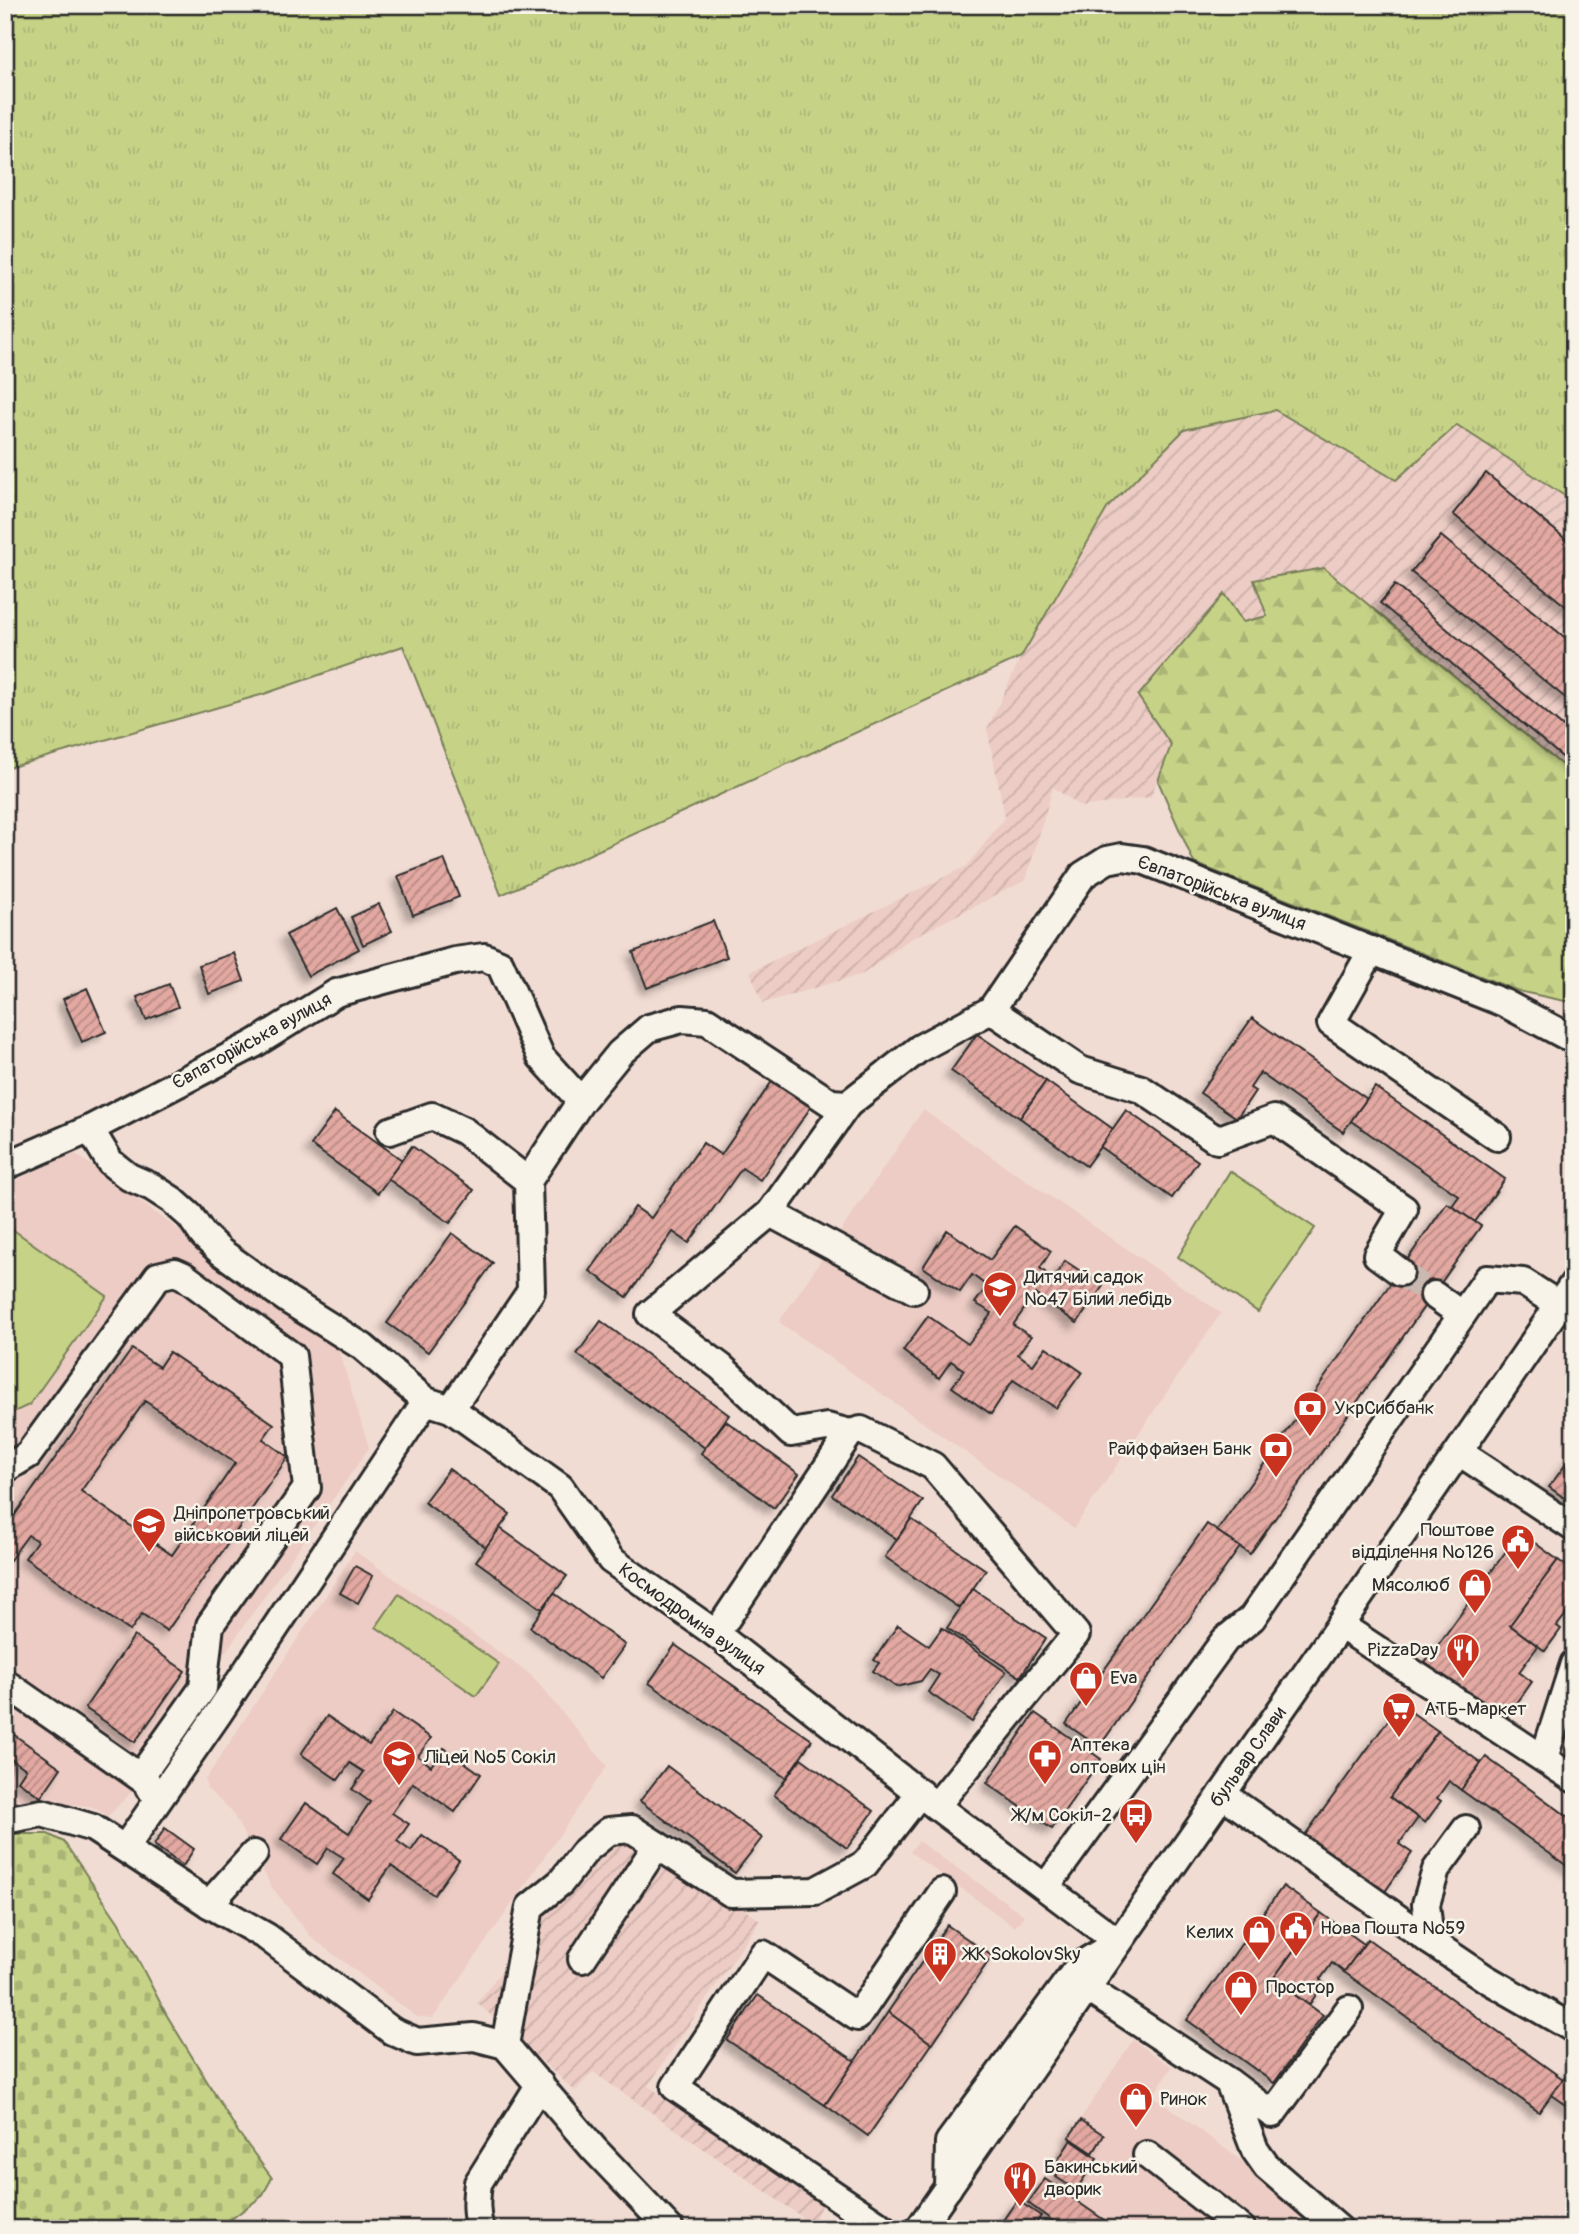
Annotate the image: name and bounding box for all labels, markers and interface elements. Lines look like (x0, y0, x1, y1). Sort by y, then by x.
street label: Євпаторійська вулиця (1134, 850, 1310, 936)
street label: Євпаторійська вулиця (168, 987, 336, 1095)
place label: Дитячий садок №47 Білий лебідь (1023, 1265, 1173, 1311)
school or university icon: Дитячий садок №47 Білий лебідь (981, 1269, 1019, 1318)
bank icon: УкрСиббанк (1291, 1389, 1329, 1438)
place label: УкрСиббанк (1334, 1396, 1434, 1420)
bank icon: Райффайзен Банк (1257, 1430, 1295, 1479)
place label: Райффайзен Банк (1108, 1437, 1252, 1461)
place label: Дніпропетровський військовий ліцей (173, 1501, 330, 1547)
school or university icon: Дніпропетровський військовий ліцей (130, 1505, 168, 1554)
place label: Поштове відділення №126 (1352, 1518, 1495, 1564)
public building icon: Поштове відділення №126 (1499, 1522, 1537, 1571)
street label: Космодромна вулиця (614, 1558, 770, 1680)
shop icon: Мясолюб (1456, 1566, 1494, 1615)
place label: Мясолюб (1372, 1573, 1450, 1597)
restaurant icon: PizzaDay (1444, 1631, 1482, 1680)
place label: PizzaDay (1367, 1638, 1438, 1662)
shop icon: Eva (1067, 1659, 1105, 1708)
place label: Eva (1110, 1666, 1137, 1690)
supermarket icon: АТБ-Маркет (1380, 1690, 1418, 1739)
place label: АТБ-Маркет (1424, 1697, 1527, 1721)
street label: бульвар Слави (1205, 1702, 1292, 1812)
place label: Аптека оптових цін (1070, 1733, 1166, 1779)
pharmacy icon: Аптека оптових цін (1026, 1737, 1064, 1786)
school or university icon: Ліцей №5 Сокіл (380, 1738, 418, 1787)
place label: Ліцей №5 Сокіл (423, 1745, 556, 1769)
bus stop icon: Ж/м Сокіл-2 (1117, 1796, 1155, 1845)
place label: Ж/м Сокіл-2 (1010, 1803, 1112, 1827)
public building icon: Нова Пошта №59 (1277, 1909, 1315, 1958)
shop icon: Келих (1240, 1913, 1278, 1962)
place label: Нова Пошта №59 (1320, 1916, 1465, 1940)
place label: Келих (1186, 1920, 1234, 1944)
building icon: ЖК SokolovSky (921, 1935, 959, 1984)
place label: ЖК SokolovSky (961, 1942, 1080, 1966)
shop icon: Простор (1222, 1968, 1260, 2017)
place label: Простор (1266, 1975, 1335, 1999)
shop icon: Ринок (1117, 2080, 1155, 2129)
place label: Ринок (1160, 2087, 1208, 2111)
place label: Бакинський дворик (1044, 2155, 1138, 2201)
restaurant icon: Бакинський дворик (1001, 2159, 1039, 2208)

